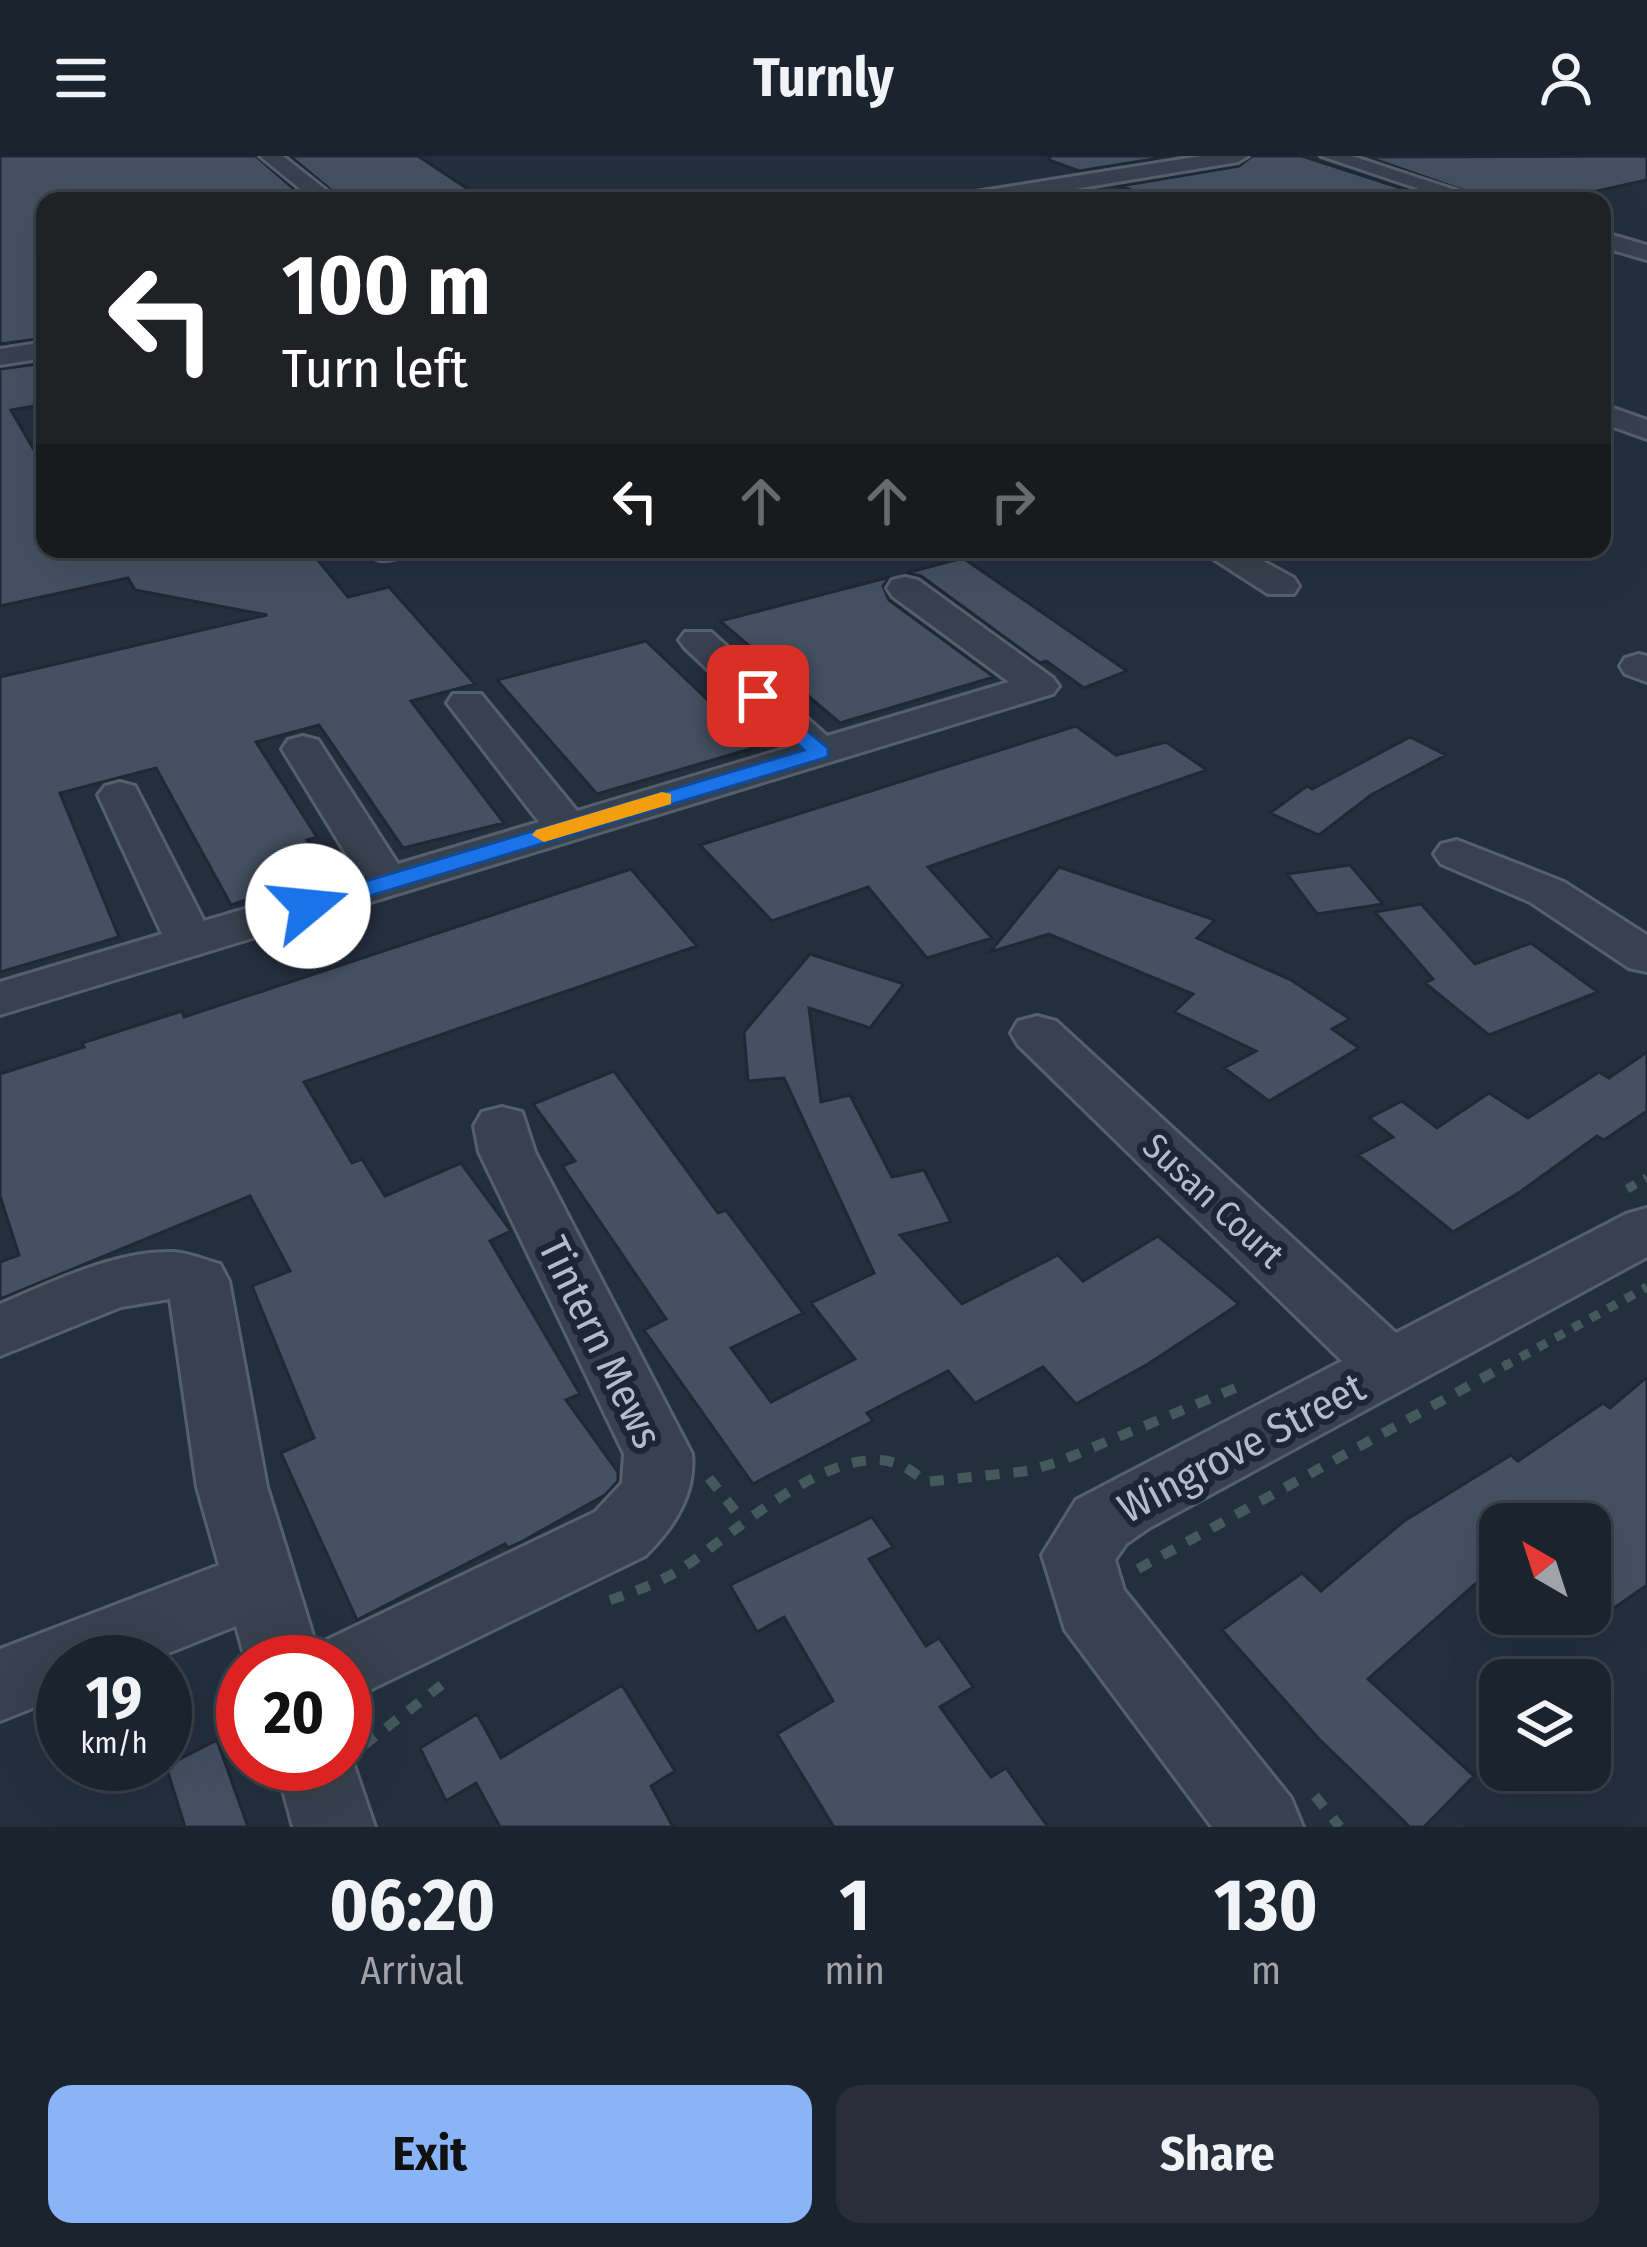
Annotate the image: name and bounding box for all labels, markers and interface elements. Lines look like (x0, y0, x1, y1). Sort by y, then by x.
icon: menu (48, 45, 114, 111)
icon: person (1533, 45, 1599, 111)
text: Turnly (753, 46, 894, 110)
text: 100 m (282, 235, 491, 336)
icon: left (84, 240, 240, 396)
text: Turn left (282, 337, 468, 401)
icon: left (602, 468, 668, 534)
icon: ahead (728, 468, 794, 534)
icon: ahead (854, 468, 920, 534)
icon: right (980, 468, 1046, 534)
pin (707, 645, 809, 747)
icon: arrive (725, 663, 791, 729)
position arrow (245, 843, 371, 969)
street label: Susan Court (1134, 1124, 1293, 1277)
street label: Tintern Mews (527, 1229, 673, 1456)
street label: Wingrove Street (1110, 1362, 1373, 1534)
north arrow (1479, 1503, 1611, 1635)
map controls (1479, 1503, 1611, 1791)
speed limit sign: 20 (216, 1635, 372, 1791)
button: layers (1479, 1659, 1611, 1791)
text: 19 (86, 1662, 142, 1734)
text: km/h (81, 1725, 147, 1761)
text: 06:20 (329, 1863, 495, 1949)
text: 1 (839, 1863, 870, 1949)
text: 130 (1214, 1863, 1318, 1949)
text: Arrival (361, 1948, 464, 1994)
text: min (824, 1948, 885, 1994)
text: m (1251, 1948, 1281, 1994)
button: Exit (48, 2085, 812, 2223)
button: Share (836, 2085, 1599, 2223)

